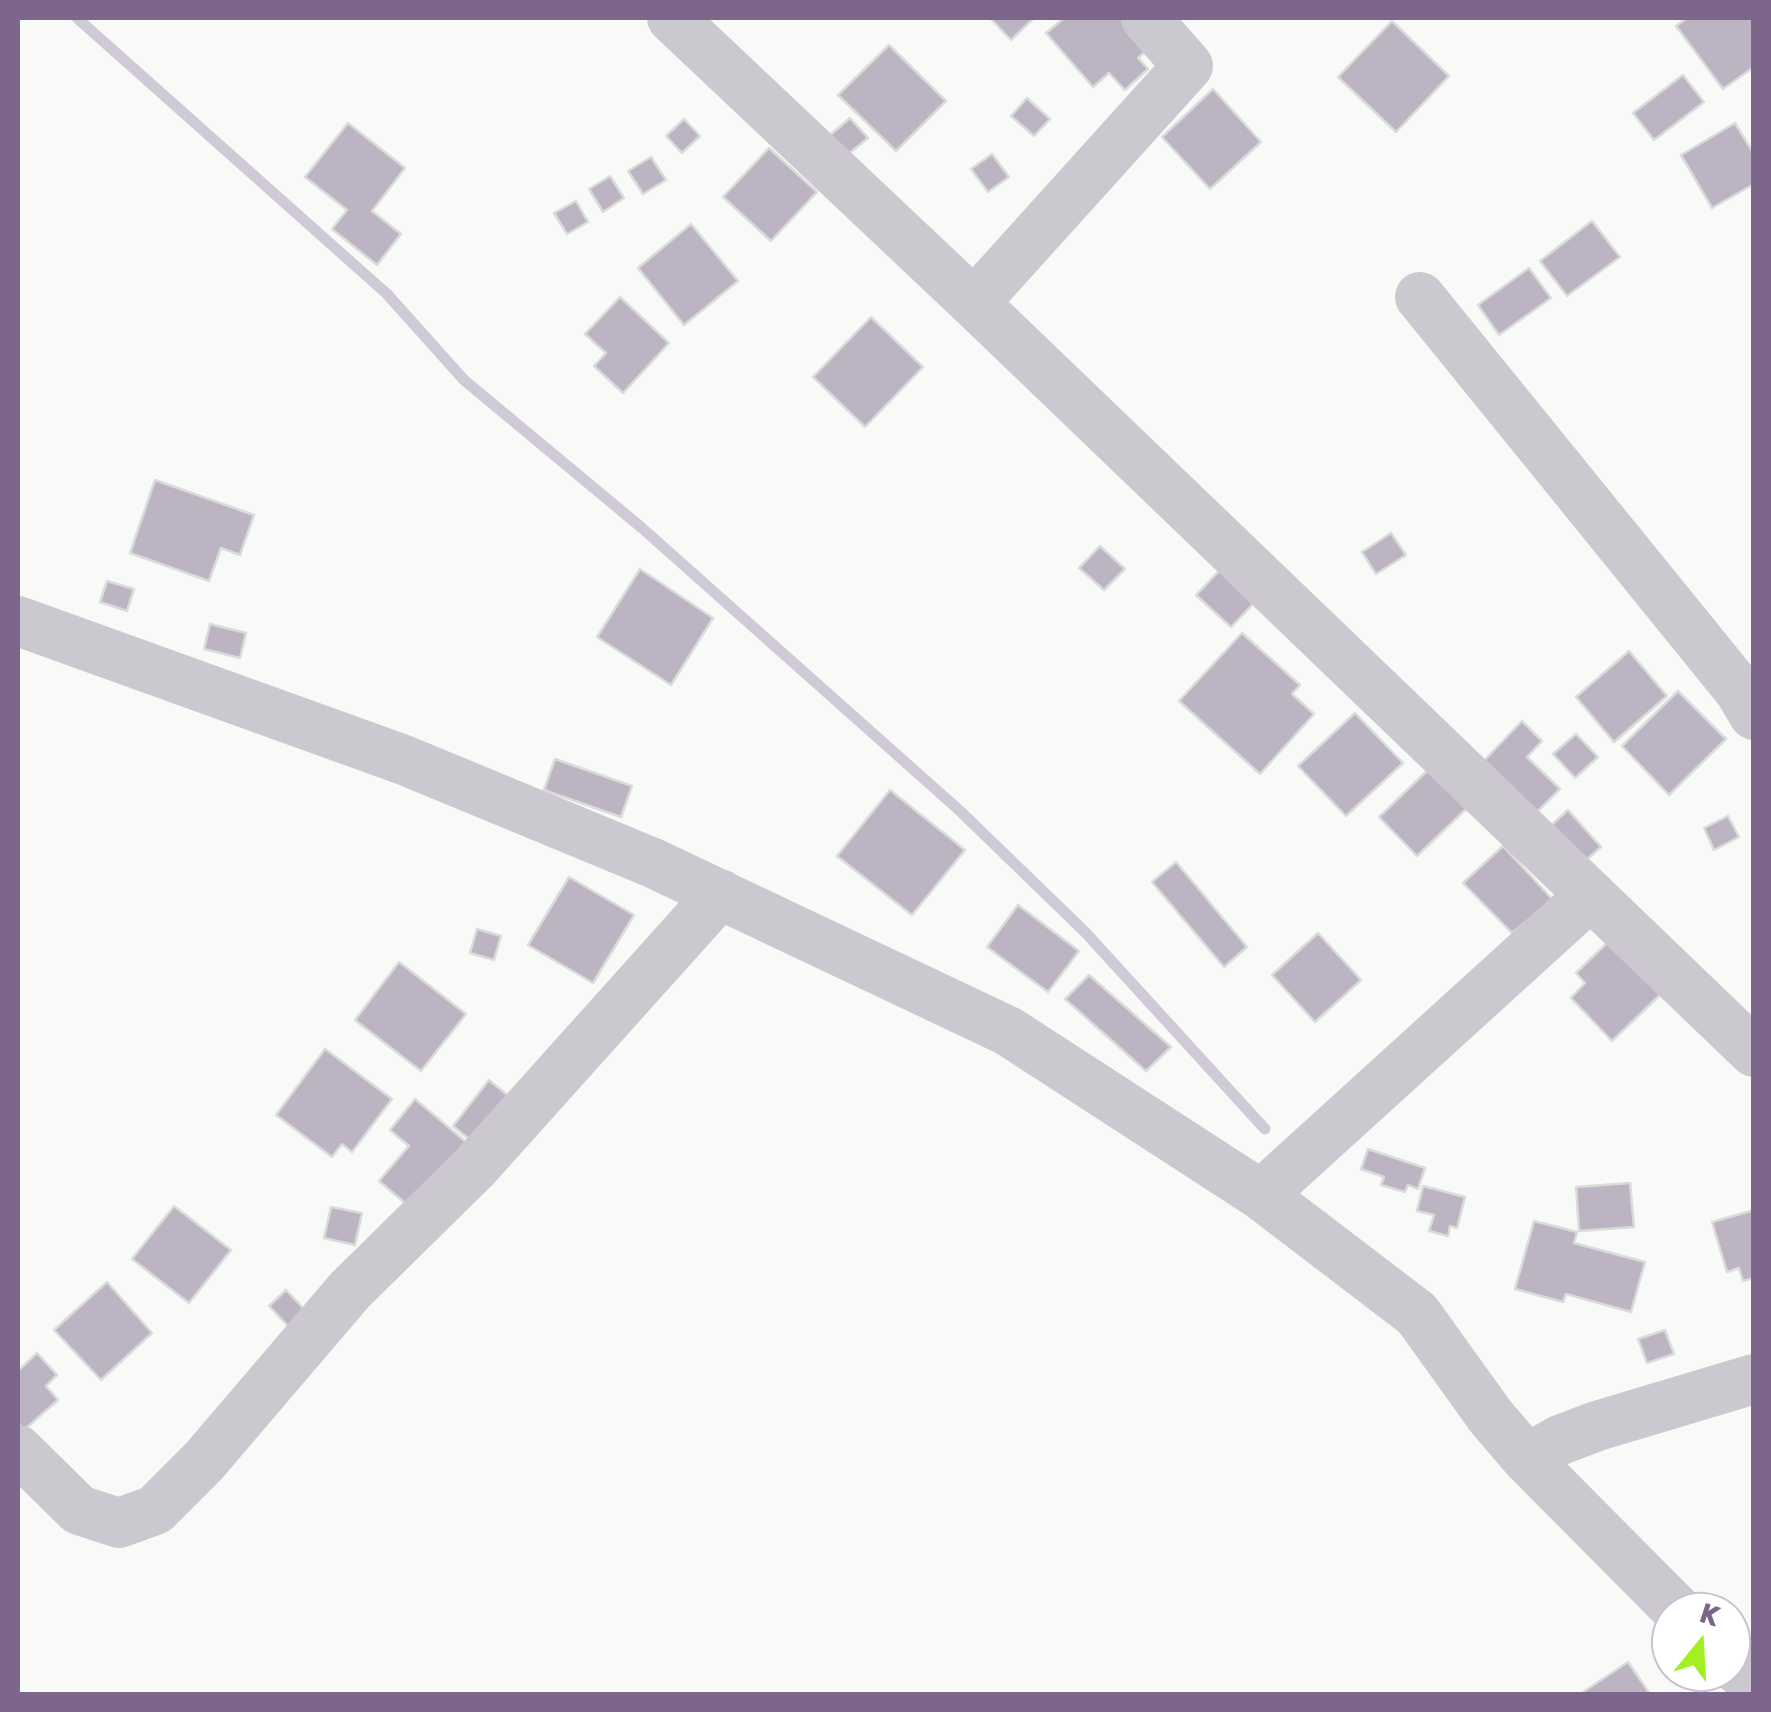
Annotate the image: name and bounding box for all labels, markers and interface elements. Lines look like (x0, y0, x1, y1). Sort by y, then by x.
north arrow (1651, 1592, 1751, 1692)
text: K (1696, 1596, 1724, 1633)

